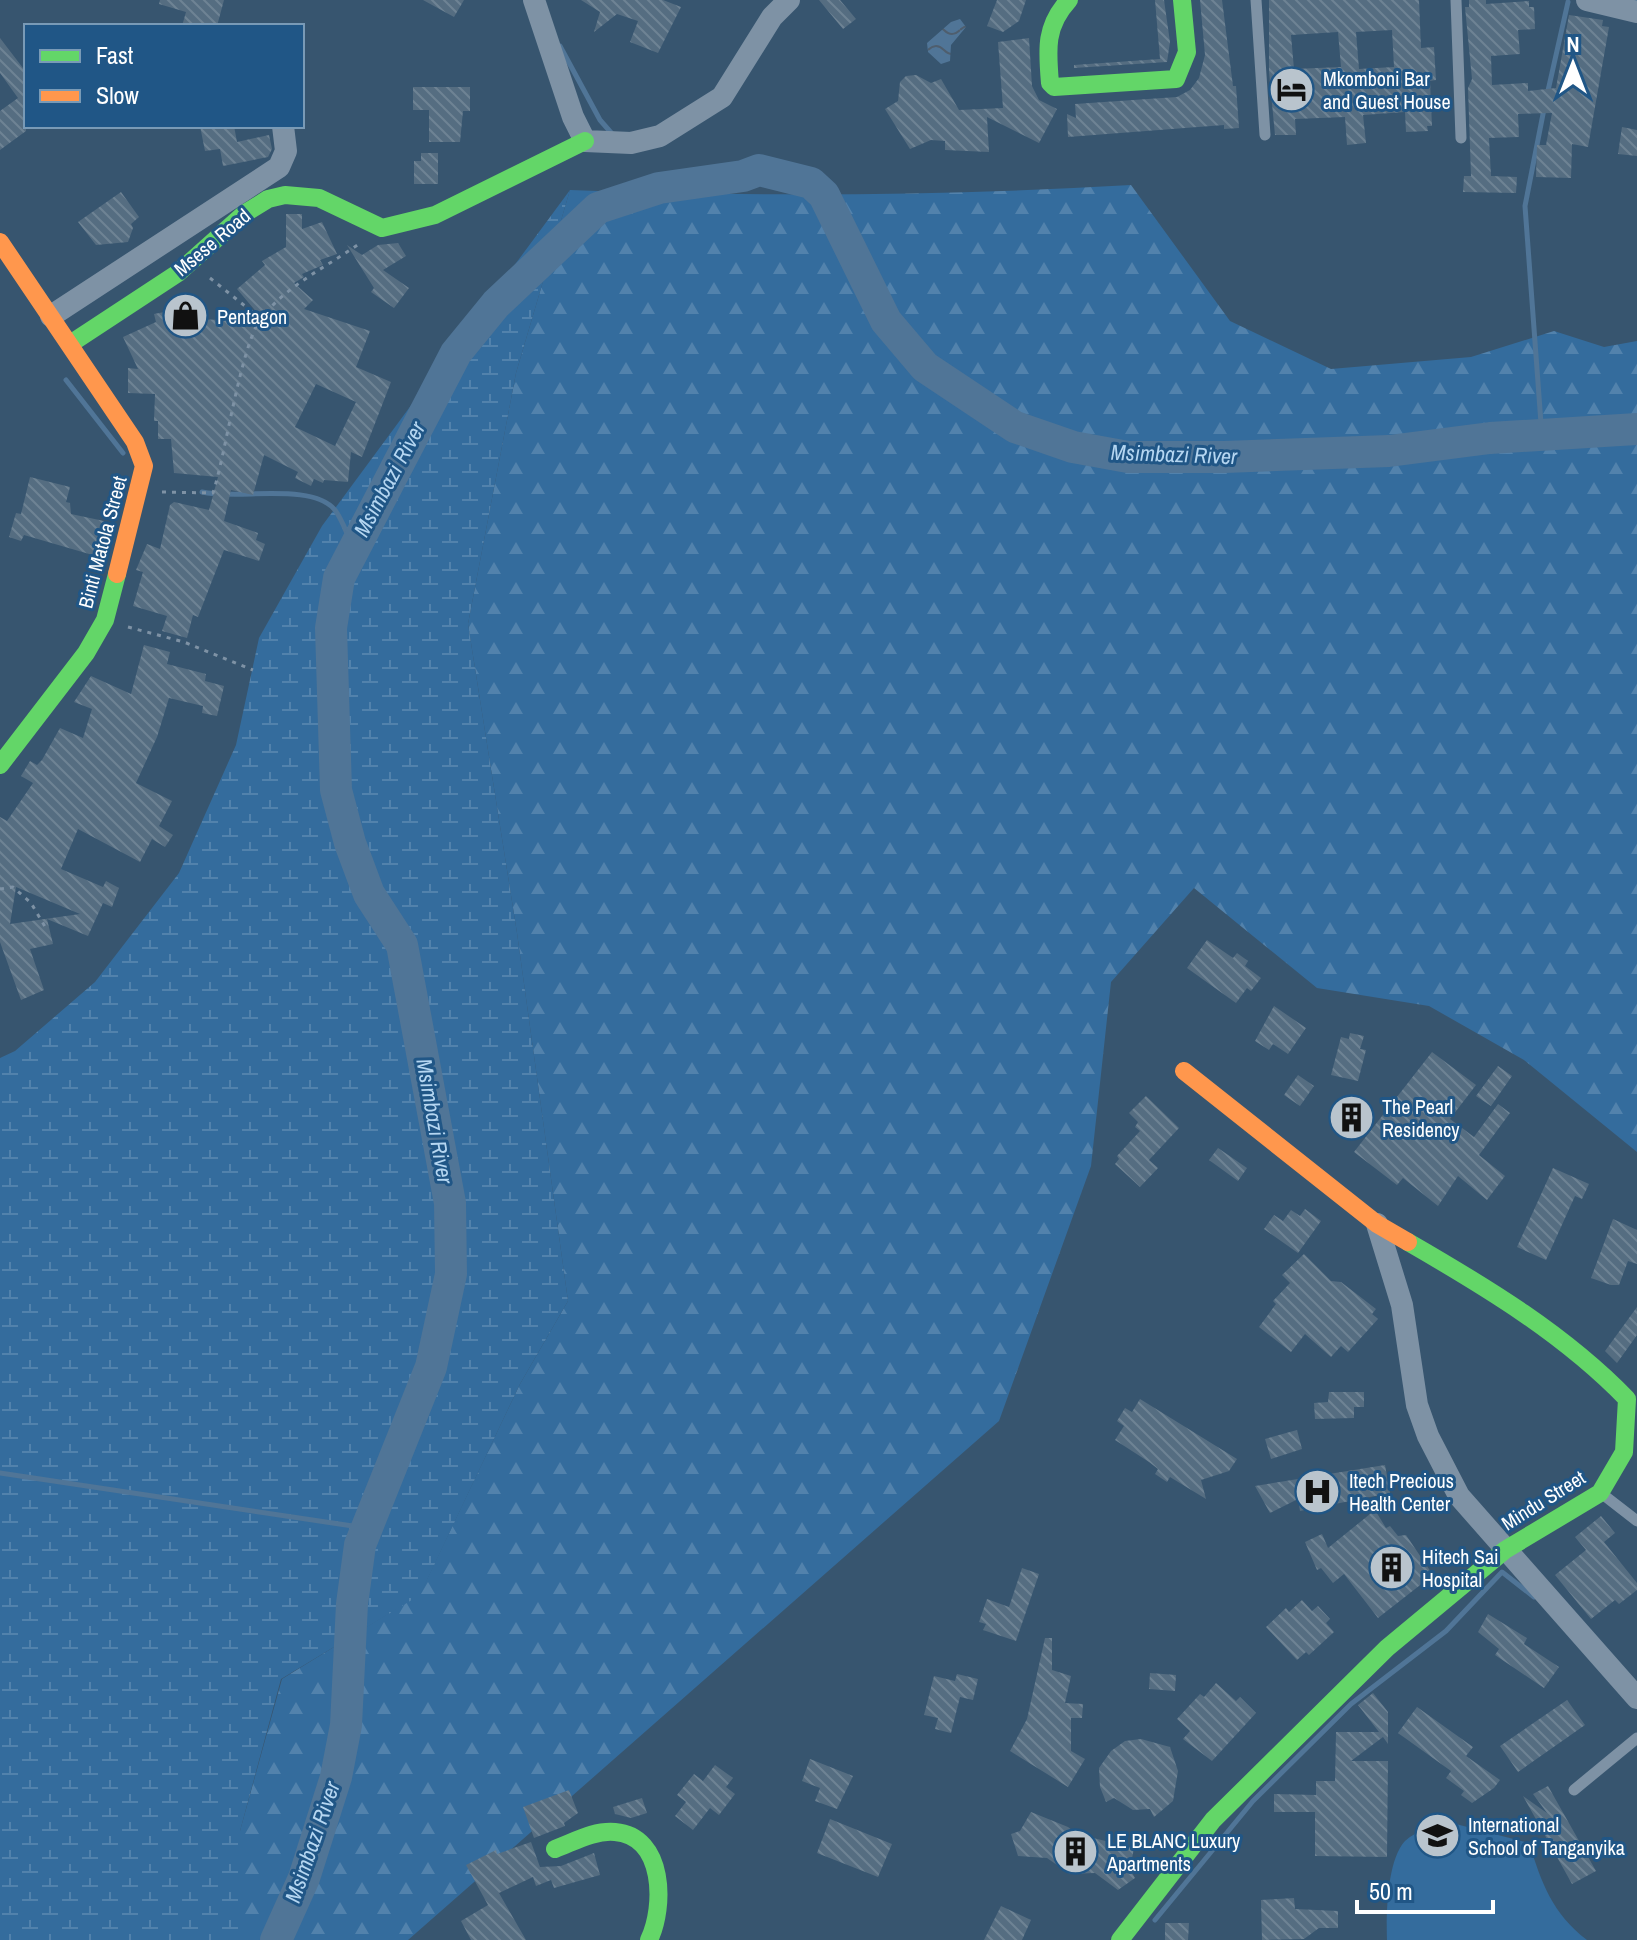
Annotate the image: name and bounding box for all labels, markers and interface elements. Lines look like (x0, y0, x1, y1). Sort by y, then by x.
legend (24, 24, 304, 128)
north arrow (1533, 24, 1613, 104)
text: N (1566, 29, 1580, 59)
text: Fast (96, 39, 134, 71)
place label: Mkomboni Bar and Guest House (1323, 65, 1451, 115)
hotel icon: Mkomboni Bar and Guest House (1268, 66, 1316, 114)
text: Slow (96, 79, 139, 111)
street label: Msese Road (168, 202, 256, 282)
shop icon: Pentagon (162, 292, 210, 340)
place label: Pentagon (217, 303, 287, 330)
water label: Msimbazi River (346, 415, 432, 542)
water label: Msimbazi River (1110, 437, 1239, 471)
street label: Binti Matola Street (71, 472, 133, 611)
water label: Msimbazi River (409, 1056, 461, 1187)
place label: The Pearl Residency (1382, 1093, 1460, 1143)
building icon: The Pearl Residency (1327, 1094, 1375, 1142)
street label: Mindu Street (1496, 1463, 1590, 1536)
place label: Itech Precious Health Center (1349, 1467, 1454, 1517)
hospital icon: Itech Precious Health Center (1294, 1468, 1342, 1516)
place label: Hitech Sai Hospital (1422, 1543, 1499, 1593)
building icon: Hitech Sai Hospital (1367, 1544, 1415, 1592)
water label: Msimbazi River (277, 1776, 347, 1907)
school or university icon: International School of Tanganyika (1413, 1811, 1461, 1859)
place label: International School of Tanganyika (1468, 1811, 1625, 1861)
place label: LE BLANC Luxury Apartments (1106, 1827, 1241, 1877)
building icon: LE BLANC Luxury Apartments (1052, 1828, 1100, 1876)
scale bar (1357, 1864, 1493, 1914)
text: 50 m (1369, 1875, 1413, 1907)

